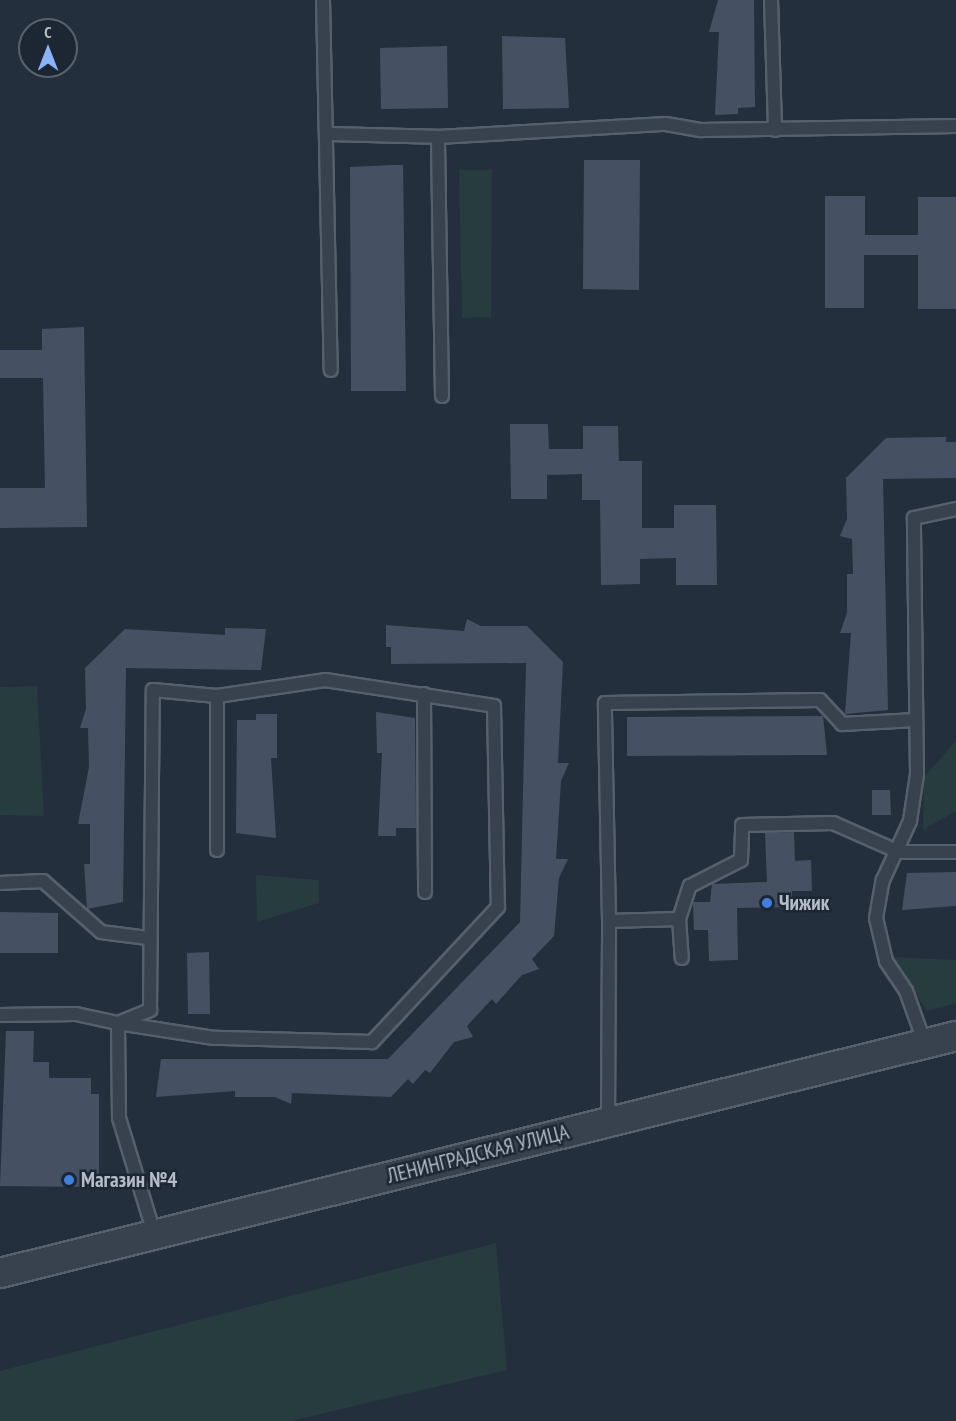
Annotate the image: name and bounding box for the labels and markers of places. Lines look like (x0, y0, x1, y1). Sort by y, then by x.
place label: Чижик (779, 890, 829, 916)
marker: Чижик (760, 896, 774, 910)
place label: Магазин №4 (81, 1167, 177, 1193)
marker: Магазин №4 (62, 1173, 76, 1187)

